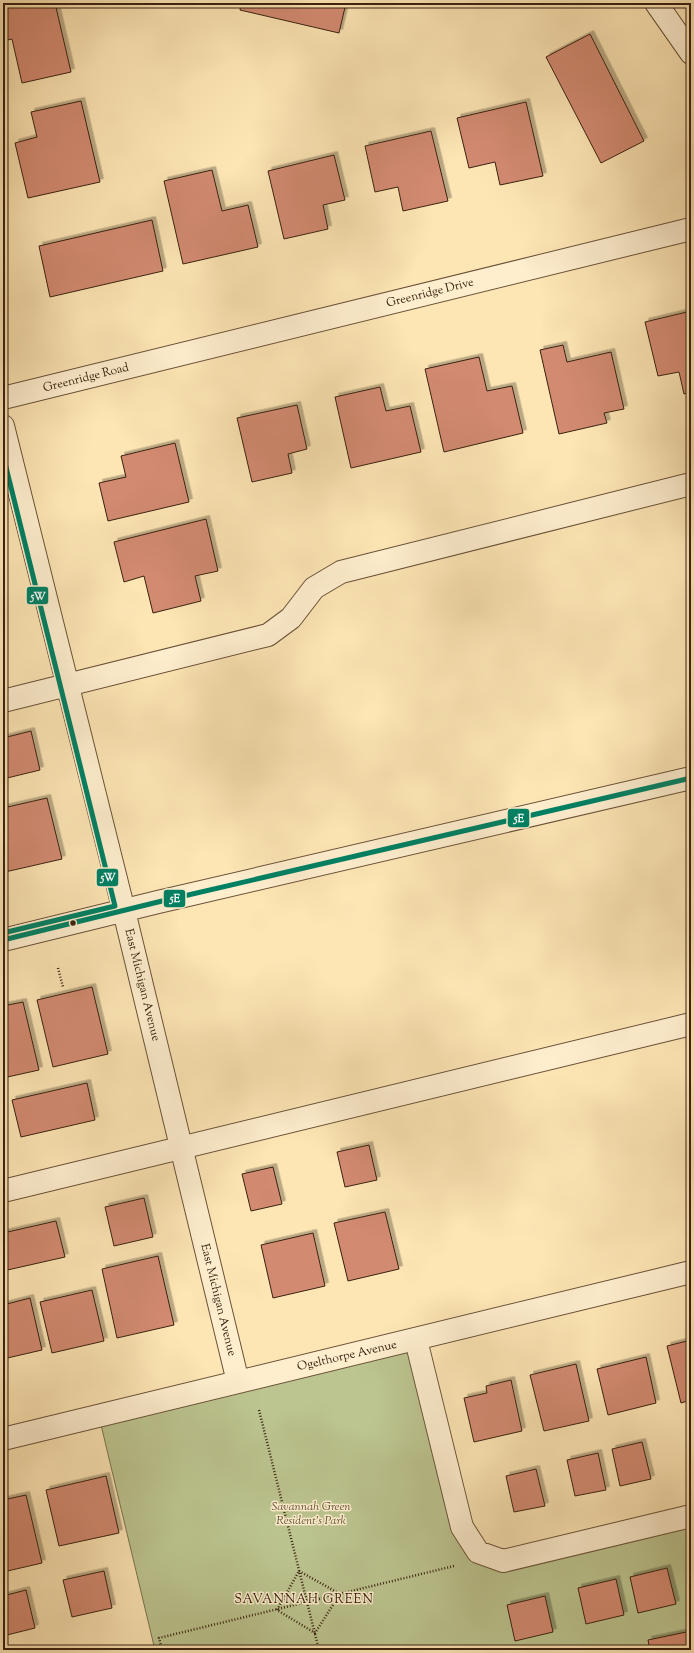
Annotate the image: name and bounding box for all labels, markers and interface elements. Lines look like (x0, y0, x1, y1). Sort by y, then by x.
street label: Greenridge Drive (384, 273, 476, 313)
street label: Greenridge Road (41, 359, 131, 397)
line badge: 5W (26, 586, 49, 605)
text: 5W (29, 589, 46, 605)
line badge: 5E (507, 808, 530, 828)
text: 5E (513, 811, 525, 827)
line badge: 5W (96, 868, 119, 887)
text: 5W (99, 870, 116, 886)
line badge: 5E (163, 889, 186, 908)
text: 5E (169, 891, 181, 907)
unlabelled marker (68, 918, 78, 928)
street label: East Michigan Avenue (119, 927, 165, 1044)
street label: East Michigan Avenue (195, 1242, 241, 1359)
street label: Ogelthorpe Avenue (295, 1336, 399, 1376)
park label: Savannah Green Resident's Park (271, 1498, 351, 1530)
district label: SAVANNAH GREEN (234, 1591, 374, 1609)

